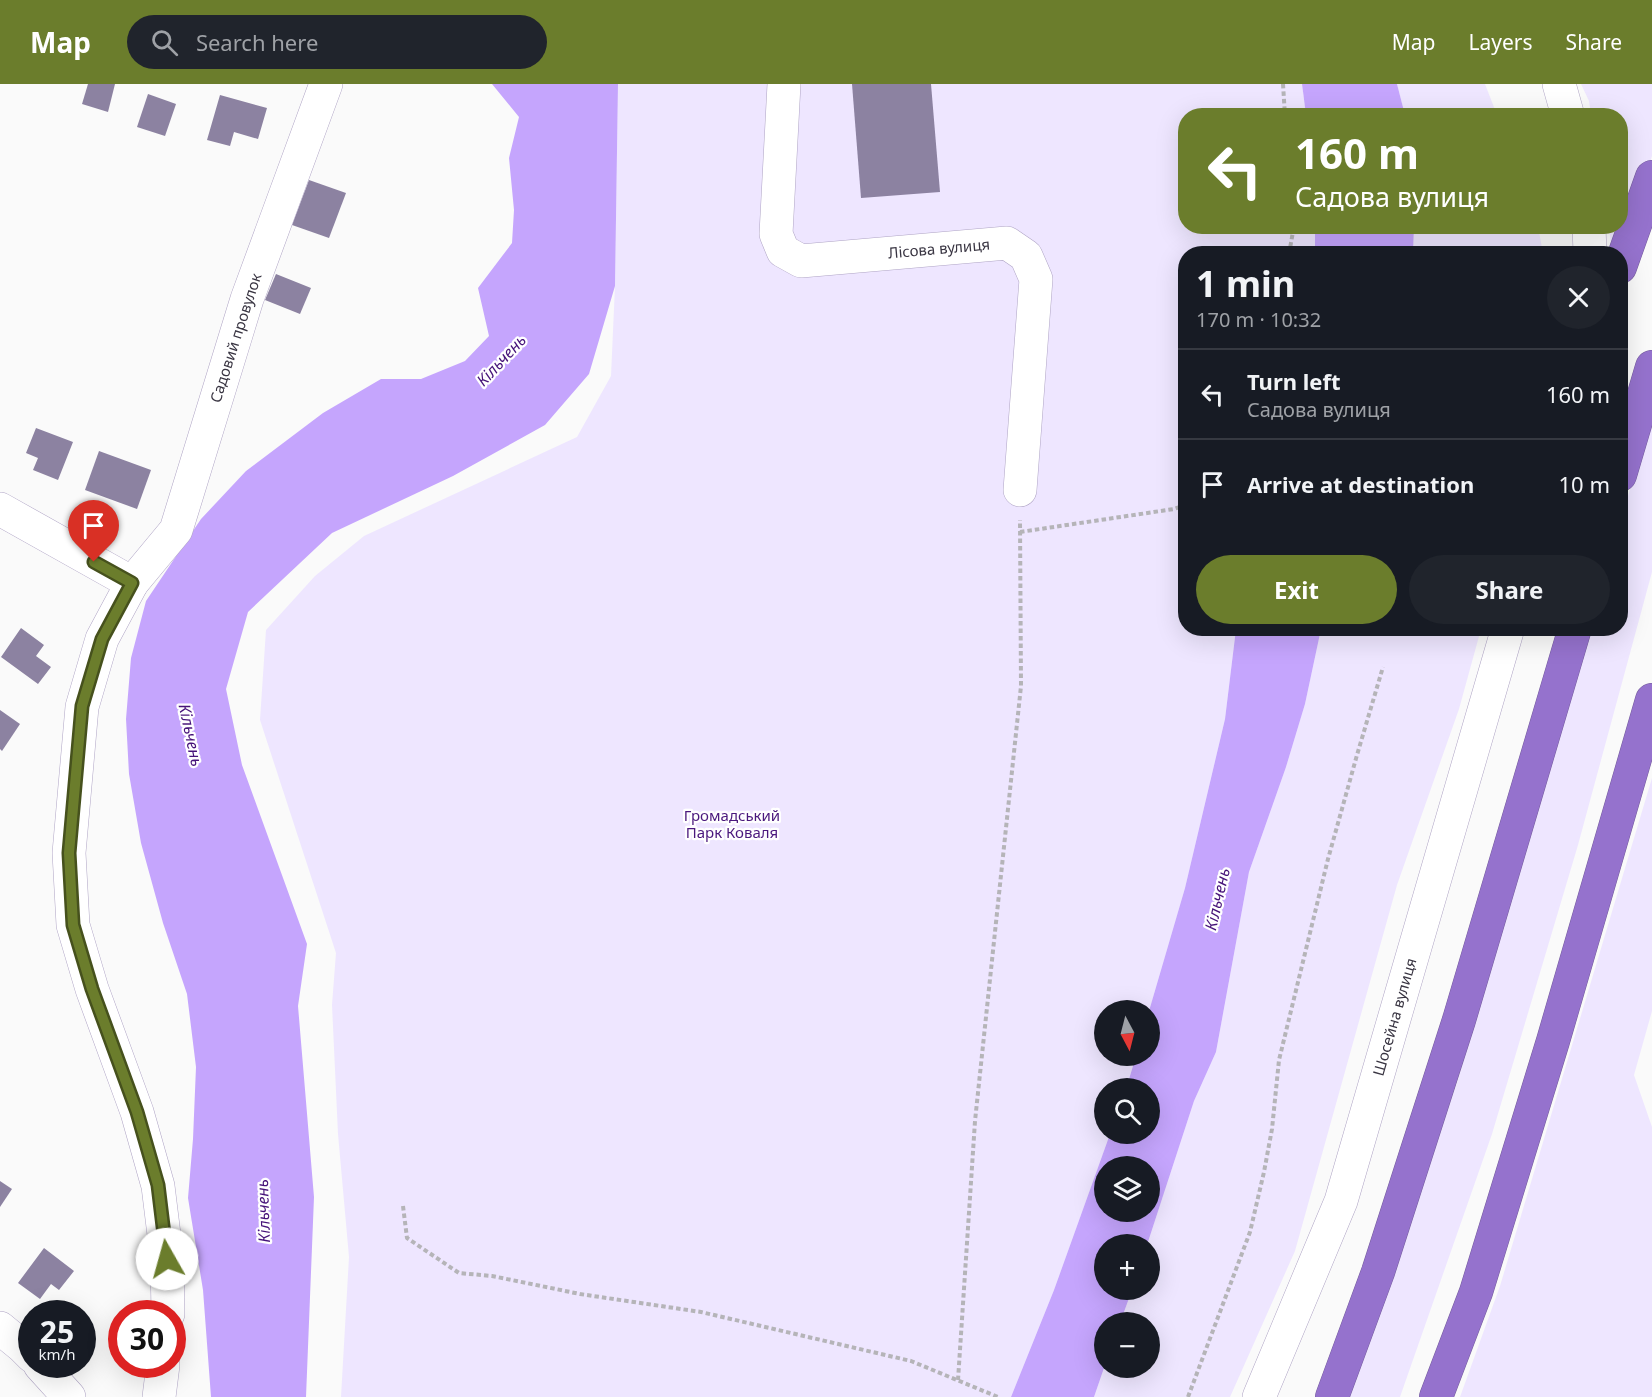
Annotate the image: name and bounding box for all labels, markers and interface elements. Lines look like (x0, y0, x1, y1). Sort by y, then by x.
search box (127, 15, 547, 69)
text: Map (30, 23, 91, 61)
icon: search (148, 26, 181, 59)
text: Search here (196, 27, 318, 57)
text: Map (1392, 28, 1436, 56)
text: Layers (1469, 28, 1533, 56)
text: Share (1566, 28, 1622, 56)
text: 160 m (1295, 124, 1419, 181)
icon: left (1196, 132, 1274, 210)
text: Садова вулиця (1295, 178, 1489, 215)
street label: Лісова вулиця (887, 234, 991, 262)
text: 1 min (1196, 259, 1295, 308)
button: close (1547, 266, 1610, 329)
street label: Садовий провулок (205, 270, 265, 405)
text: 170 m · 10:32 (1196, 306, 1321, 333)
water label: Кільчень (471, 329, 531, 391)
text: Turn left (1247, 366, 1341, 396)
icon: left (1196, 378, 1229, 411)
text: 160 m (1546, 379, 1610, 409)
text: Садова вулиця (1247, 396, 1391, 423)
icon: arrive (1196, 468, 1229, 501)
text: Arrive at destination (1247, 469, 1474, 499)
text: 10 m (1559, 469, 1610, 499)
pin (68, 500, 119, 562)
icon: arrive (77, 509, 110, 542)
button: Exit (1196, 555, 1397, 624)
button: Share (1409, 555, 1610, 624)
water label: Кільчень (174, 702, 208, 768)
park label: Громадський Парк Коваля (684, 805, 780, 842)
water label: Кільчень (1199, 866, 1235, 932)
street label: Шосейна вулиця (1368, 955, 1420, 1078)
north arrow (1094, 1000, 1160, 1066)
map controls (1094, 1000, 1160, 1378)
button: search (1094, 1078, 1160, 1144)
button: layers (1094, 1156, 1160, 1222)
water label: Кільчень (251, 1179, 275, 1243)
position arrow (135, 1227, 199, 1291)
button: + (1094, 1234, 1160, 1300)
speed limit sign: 30 (108, 1300, 186, 1378)
text: 25 (40, 1311, 74, 1352)
button: − (1094, 1312, 1160, 1378)
text: km/h (39, 1344, 75, 1364)

